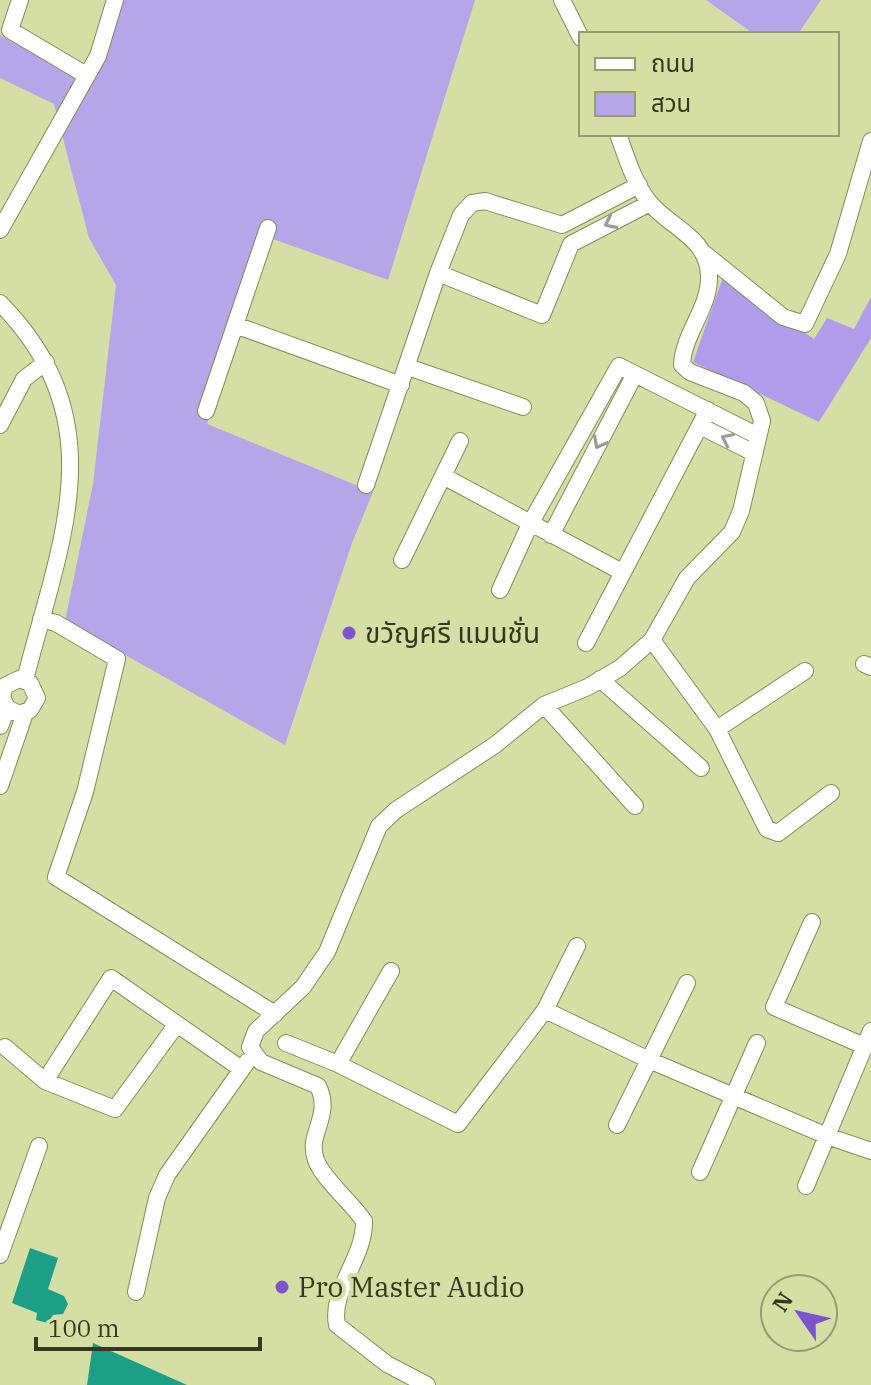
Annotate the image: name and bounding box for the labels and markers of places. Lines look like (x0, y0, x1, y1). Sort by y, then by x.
place label: ขวัญศรี แมนชั่น (365, 614, 540, 651)
marker: ขวัญศรี แมนชั่น (340, 624, 358, 642)
place label: Pro Master Audio (298, 1268, 525, 1305)
marker: Pro Master Audio (273, 1278, 291, 1296)

